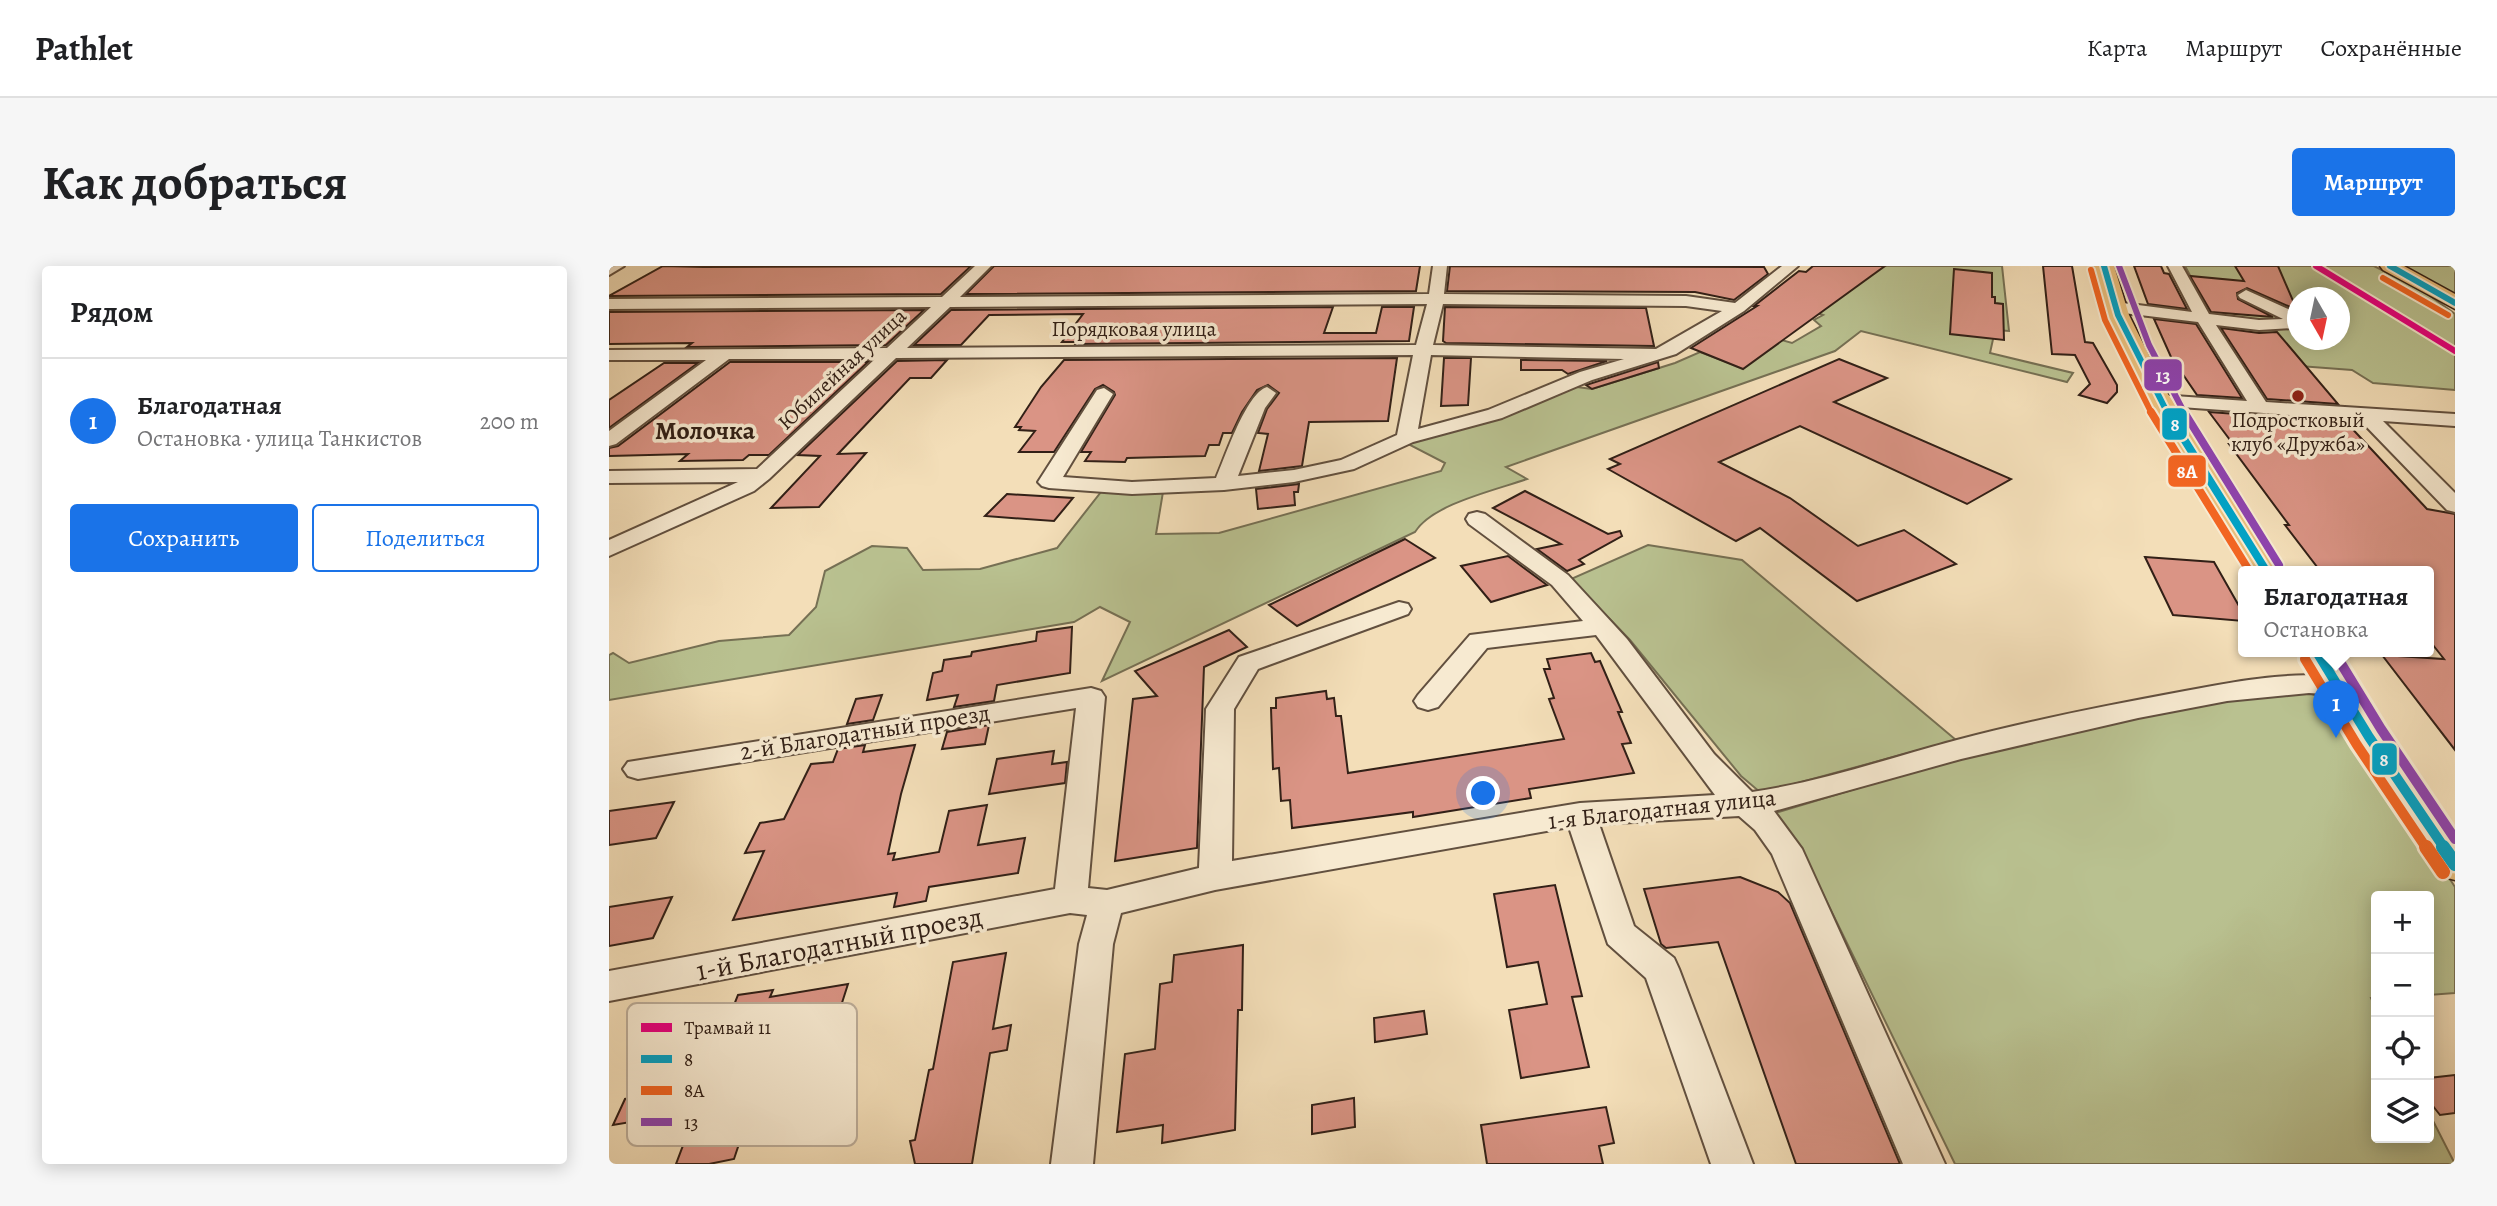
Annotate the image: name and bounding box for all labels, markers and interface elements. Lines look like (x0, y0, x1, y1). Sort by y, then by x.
text: Pathlet (35, 26, 133, 71)
text: Карта (2087, 32, 2147, 64)
text: Маршрут (2185, 32, 2283, 64)
text: Сохранённые (2321, 32, 2462, 64)
button: Маршрут (2292, 148, 2455, 216)
text: Как добраться (42, 149, 348, 216)
north arrow (2287, 287, 2350, 350)
text: Рядом (70, 292, 153, 332)
street label: Юбилейная улица (772, 302, 913, 436)
street label: Порядковая улица (1052, 315, 1217, 343)
line badge: 13 (2143, 358, 2183, 392)
text: 13 (2156, 363, 2170, 389)
text: Благодатная (137, 388, 282, 423)
marker: Подростковый клуб «Дружба» (2290, 388, 2306, 404)
text: 1 (89, 406, 97, 437)
text: 200 m (480, 406, 539, 437)
place label: Подростковый клуб «Дружба» (2231, 406, 2365, 458)
line badge: 8 (2161, 407, 2188, 441)
text: 8 (2170, 412, 2180, 438)
district label: Молочка (655, 413, 756, 448)
text: Остановка · улица Танкистов (137, 423, 422, 454)
line badge: 8А (2167, 454, 2207, 488)
text: 8А (2177, 459, 2199, 485)
button: Сохранить (70, 504, 298, 572)
button: Поделиться (312, 504, 539, 572)
popup (2238, 566, 2434, 657)
text: Благодатная (2264, 579, 2408, 614)
text: Остановка (2264, 614, 2368, 645)
pin: 1 (2313, 680, 2359, 738)
street label: 2-й Благодатный проезд (738, 696, 992, 768)
line badge: 8 (2371, 742, 2398, 776)
text: 8 (2379, 747, 2389, 773)
your location (1466, 776, 1500, 810)
street label: 1-я Благодатная улица (1547, 781, 1777, 837)
map controls (2371, 891, 2434, 1143)
button: + (2371, 891, 2434, 954)
street label: 1-й Благодатный проезд (693, 898, 986, 990)
button: − (2371, 954, 2434, 1017)
legend (627, 1003, 857, 1146)
text: Трамвай 11 (684, 1015, 771, 1041)
button: locate (2371, 1017, 2434, 1080)
text: 8 (684, 1047, 693, 1073)
text: 8А (684, 1078, 705, 1104)
button: layers (2371, 1080, 2434, 1143)
text: 13 (684, 1110, 698, 1136)

